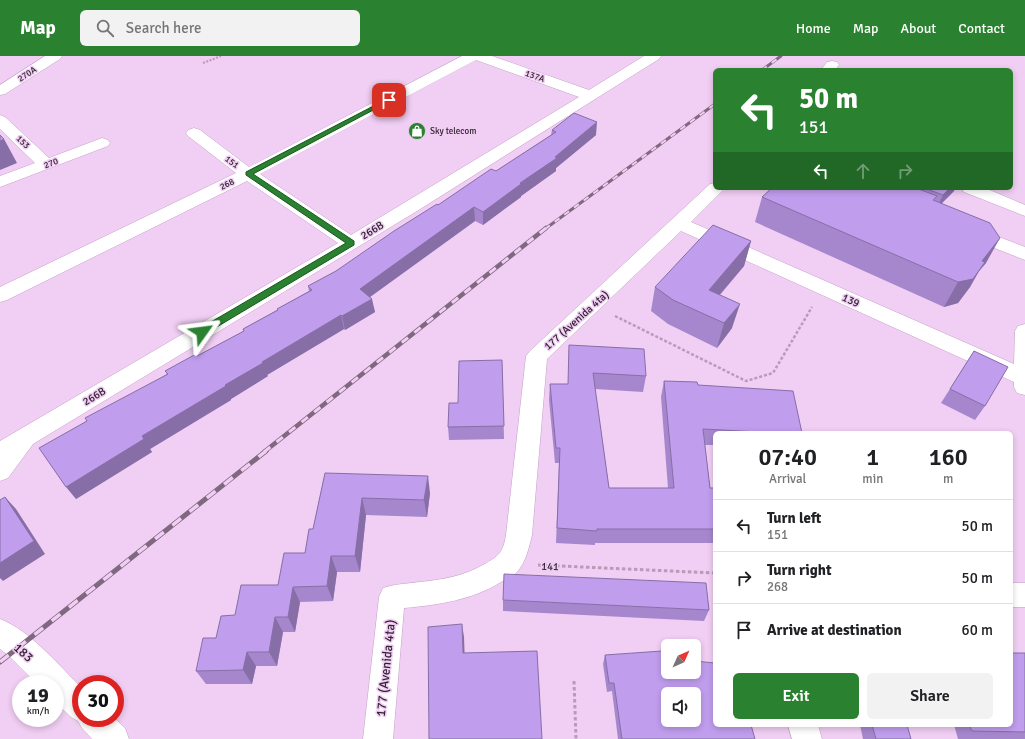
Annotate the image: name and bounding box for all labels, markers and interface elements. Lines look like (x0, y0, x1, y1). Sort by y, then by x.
search box (80, 10, 360, 46)
text: Map (20, 16, 56, 40)
icon: search (94, 17, 116, 39)
text: Search here (126, 19, 201, 37)
text: Home (796, 20, 831, 37)
text: Map (853, 20, 878, 37)
text: About (900, 20, 936, 37)
text: Contact (958, 20, 1005, 37)
street label: 270A (16, 64, 39, 85)
street label: 137A (524, 68, 547, 85)
text: 50 m (799, 82, 858, 116)
pin (372, 83, 406, 117)
icon: left (733, 84, 785, 136)
icon: arrive (378, 89, 400, 111)
text: 151 (799, 116, 828, 138)
shop icon: Sky telecom (407, 121, 427, 141)
place label: Sky telecom (430, 126, 476, 137)
street label: 153 (14, 133, 32, 151)
street label: 151 (223, 154, 241, 171)
street label: 270 (42, 156, 60, 171)
icon: left (810, 160, 832, 182)
icon: ahead (852, 160, 874, 182)
icon: right (894, 160, 916, 182)
street label: 268 (218, 176, 236, 193)
street label: 266B (358, 218, 386, 242)
street label: 177 (Avenida 4ta) (541, 288, 611, 353)
street label: 139 (840, 291, 862, 310)
position arrow (181, 311, 223, 353)
street label: 266B (80, 384, 108, 408)
text: 07:40 (758, 442, 817, 472)
text: 1 (866, 442, 879, 472)
text: 160 (929, 442, 968, 472)
text: Arrival (769, 471, 806, 487)
text: min (862, 471, 883, 487)
text: m (943, 471, 953, 487)
text: Turn left (767, 509, 821, 527)
icon: left (733, 515, 755, 537)
text: 50 m (962, 517, 993, 535)
text: 151 (767, 527, 788, 543)
street label: 141 (541, 560, 559, 573)
text: Turn right (767, 561, 832, 579)
icon: right (733, 567, 755, 589)
text: 50 m (962, 569, 993, 587)
text: 268 (767, 579, 788, 595)
street label: 177 (Avenida 4ta) (373, 619, 399, 718)
icon: arrive (733, 619, 755, 641)
text: Arrive at destination (767, 621, 902, 639)
text: 60 m (962, 621, 993, 639)
north arrow (661, 639, 701, 679)
map controls (661, 639, 701, 727)
street label: 183 (10, 640, 37, 666)
button: Exit (733, 673, 859, 719)
button: Share (867, 673, 993, 719)
speed limit sign: 30 (72, 675, 124, 727)
text: 19 (27, 683, 49, 708)
button: sound (661, 687, 701, 727)
text: km/h (27, 705, 49, 717)

